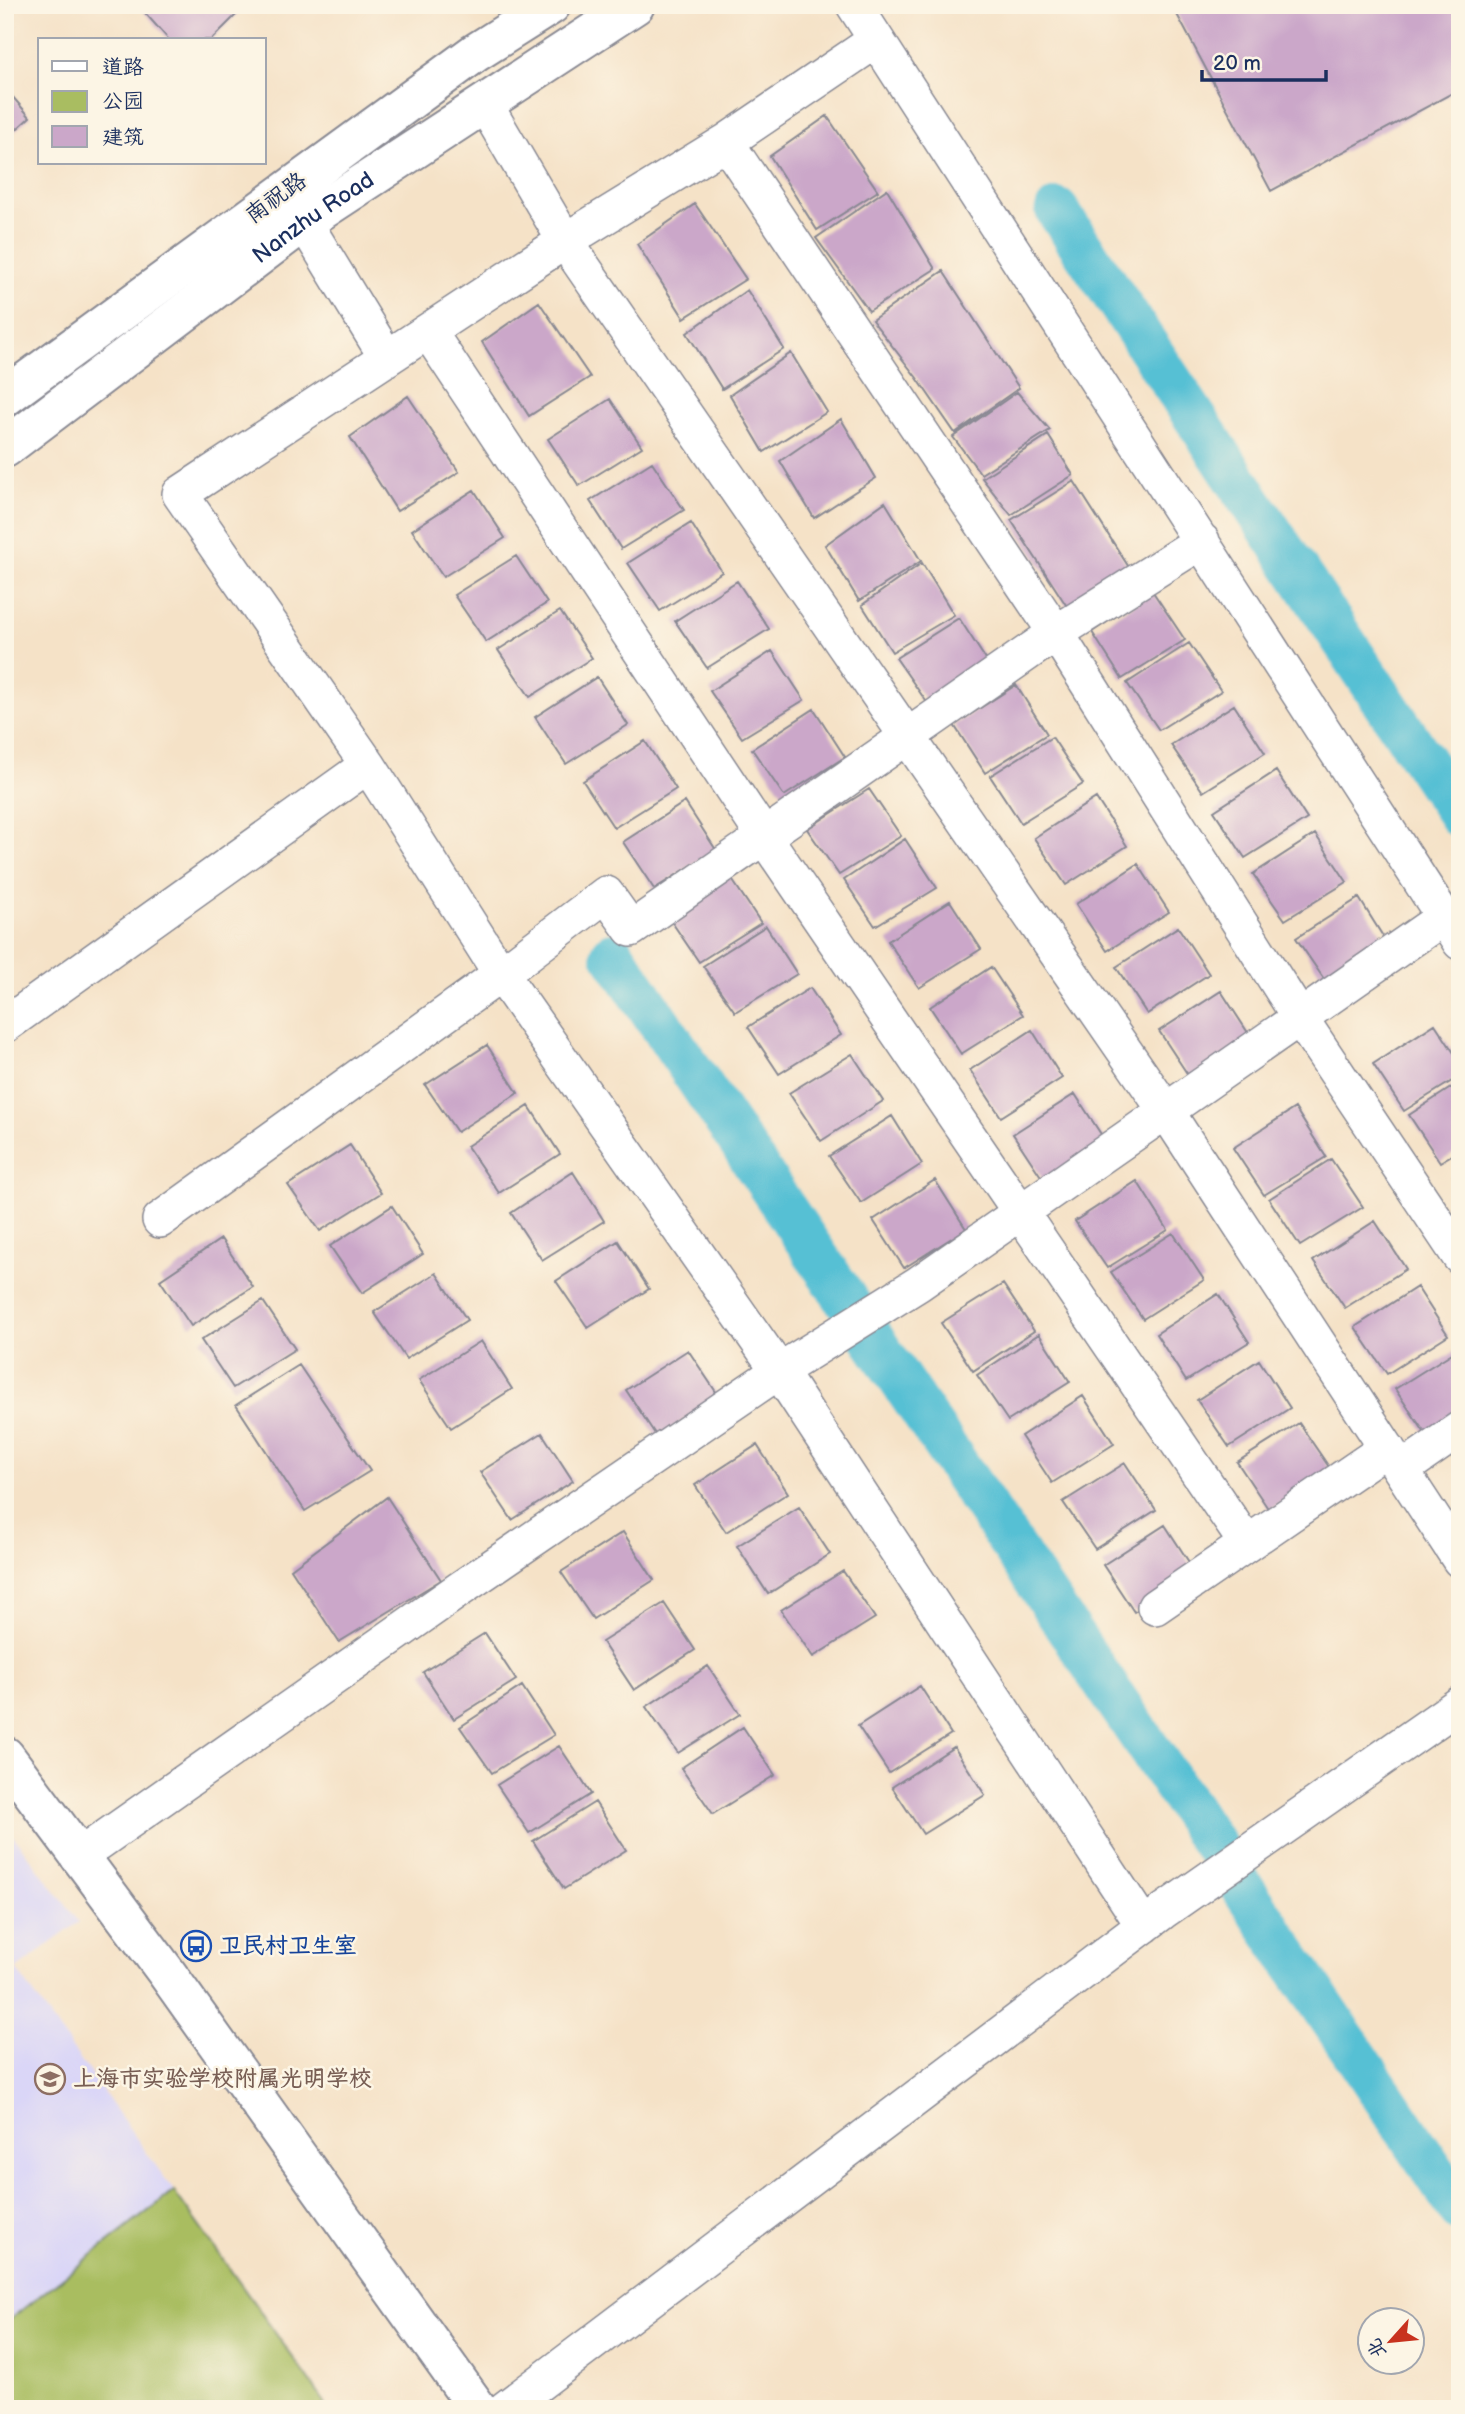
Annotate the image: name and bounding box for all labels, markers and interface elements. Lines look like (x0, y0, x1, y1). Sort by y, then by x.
legend (38, 38, 266, 164)
scale bar (1202, 38, 1327, 82)
text: 20 m (1213, 51, 1261, 76)
text: 道路 (102, 55, 144, 80)
text: 公园 (102, 89, 144, 114)
text: 建筑 (102, 125, 144, 150)
street label: 南祝路 (240, 166, 312, 230)
street label: Nanzhu Road (247, 166, 379, 270)
bus stop icon: 卫民村卫生室 (179, 1929, 213, 1963)
place label: 卫民村卫生室 (219, 1932, 357, 1960)
school or university icon: 上海市实验学校附属光明学校 (33, 2062, 67, 2096)
place label: 上海市实验学校附属光明学校 (73, 2065, 372, 2093)
north arrow (1356, 2306, 1426, 2376)
text: 北 (1363, 2334, 1392, 2362)

